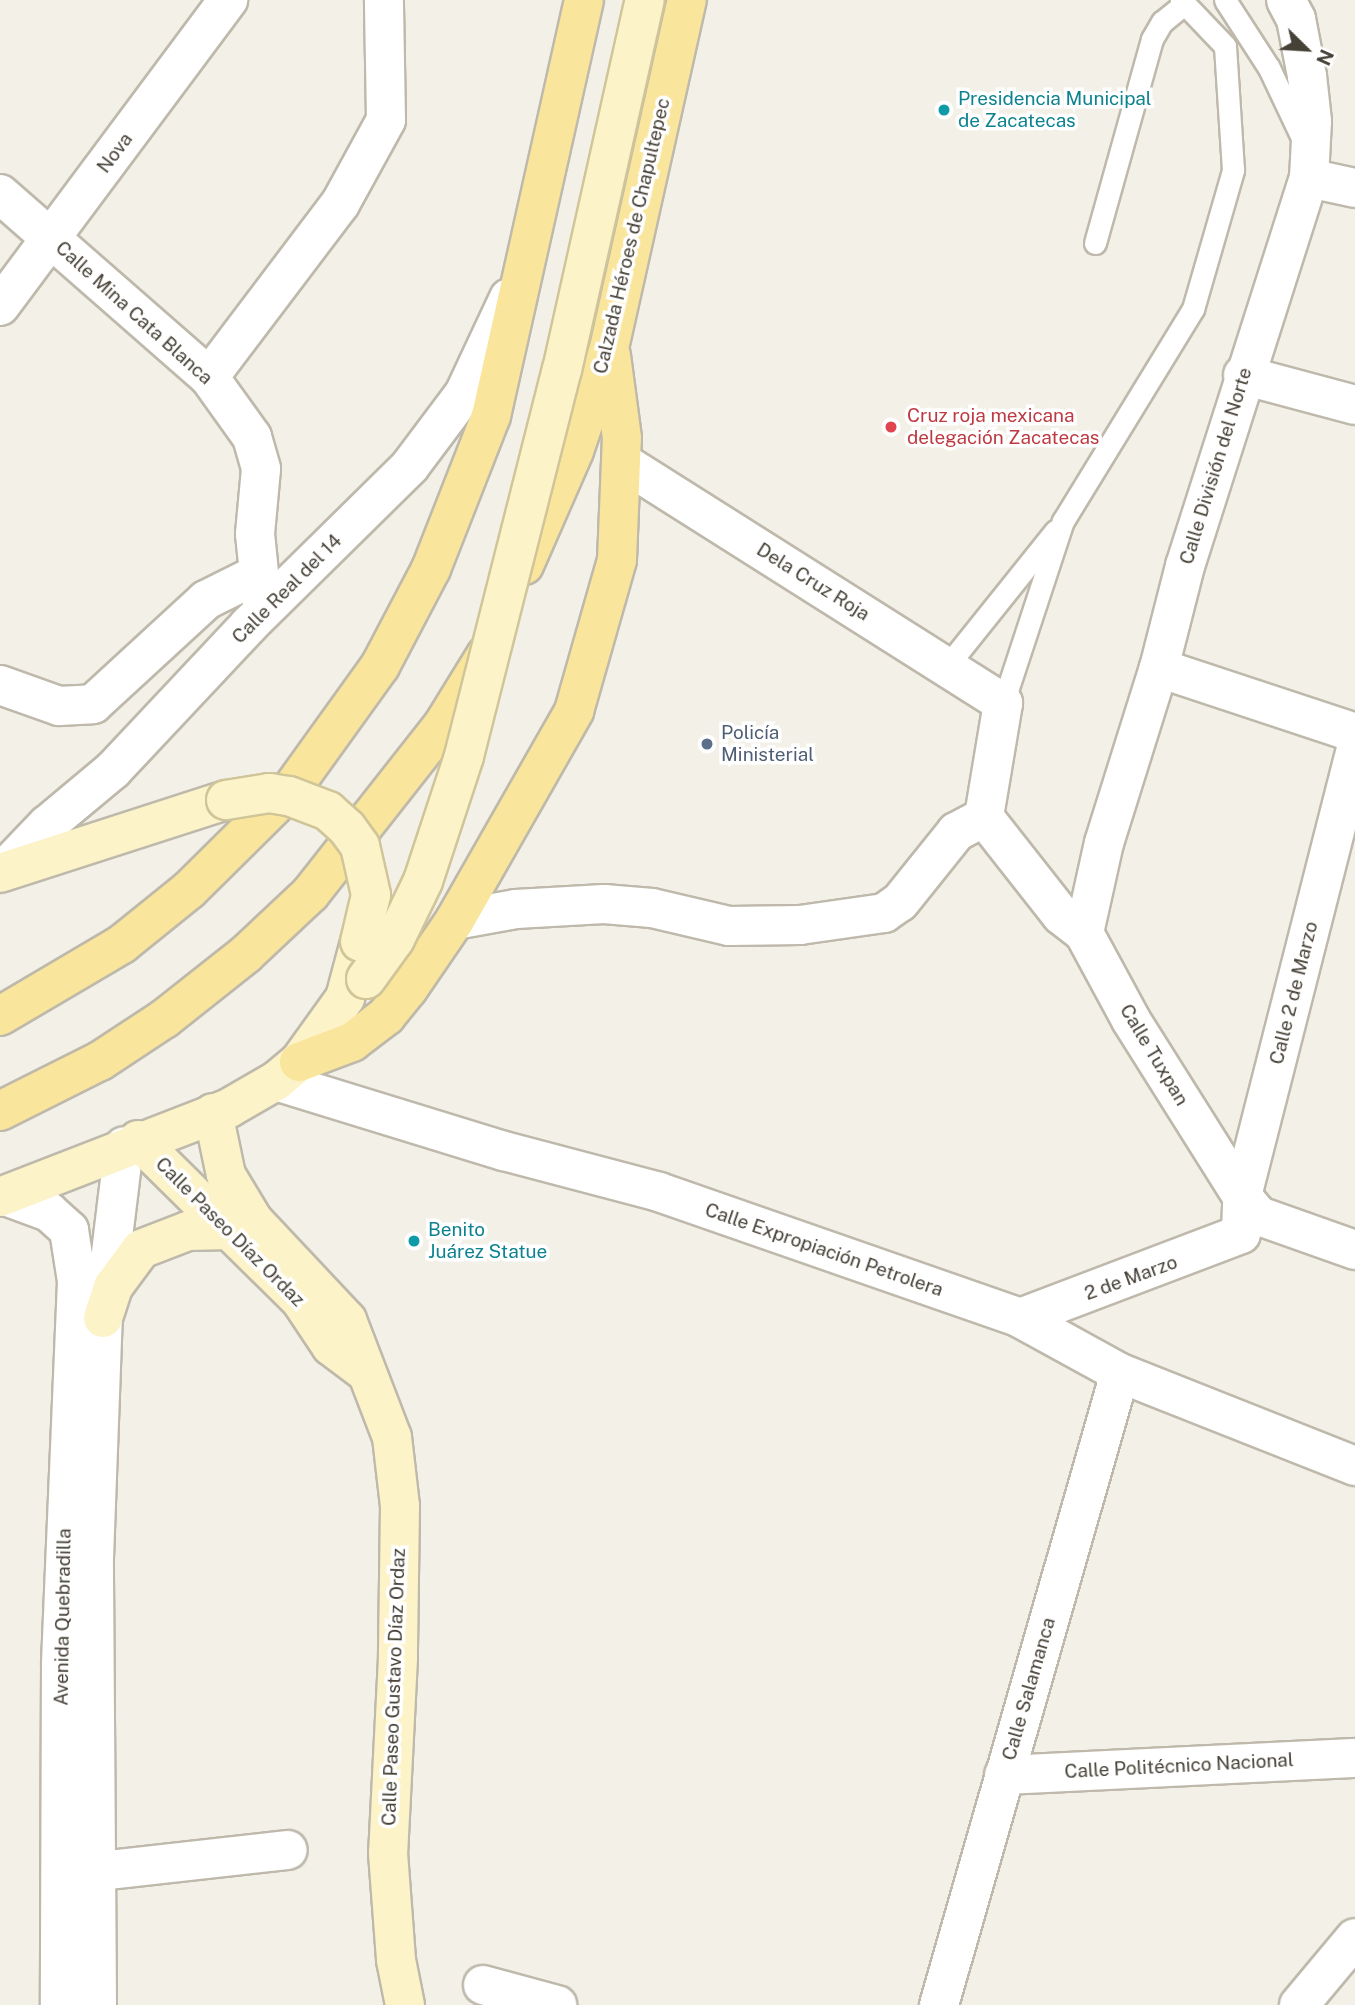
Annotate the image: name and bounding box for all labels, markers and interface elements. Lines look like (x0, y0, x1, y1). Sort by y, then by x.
north arrow (1271, 14, 1341, 84)
text: N (1312, 46, 1338, 69)
place label: Presidencia Municipal de Zacatecas (958, 88, 1152, 132)
street label: Calzada Héroes de Chapultepec (589, 96, 675, 376)
marker: Presidencia Municipal de Zacatecas (936, 102, 952, 118)
street label: Nova (92, 128, 138, 178)
street label: Calle Mina Cata Blanca (51, 236, 217, 390)
street label: Calle División del Norte (1175, 365, 1257, 567)
place label: Cruz roja mexicana delegación Zacatecas (907, 405, 1099, 449)
marker: Cruz roja mexicana delegación Zacatecas (881, 417, 901, 437)
street label: Calle Real del 14 (227, 529, 347, 649)
street label: Dela Cruz Roja (752, 538, 874, 626)
place label: Policía Ministerial (721, 722, 814, 766)
marker: Policía Ministerial (699, 736, 715, 752)
street label: Calle 2 de Marzo (1265, 919, 1323, 1067)
street label: Calle Tuxpan (1115, 1000, 1193, 1110)
street label: Calle Paseo Díaz Ordaz (151, 1153, 309, 1311)
street label: Calle Expropiación Petrolera (702, 1198, 946, 1302)
place label: Benito Juárez Statue (428, 1219, 547, 1263)
marker: Benito Juárez Statue (406, 1233, 422, 1249)
street label: 2 de Marzo (1081, 1251, 1181, 1305)
street label: Avenida Quebradilla (50, 1528, 76, 1706)
street label: Calle Paseo Gustavo Díaz Ordaz (378, 1548, 410, 1826)
street label: Calle Salamanca (998, 1615, 1060, 1763)
street label: Calle Politécnico Nacional (1064, 1749, 1294, 1783)

